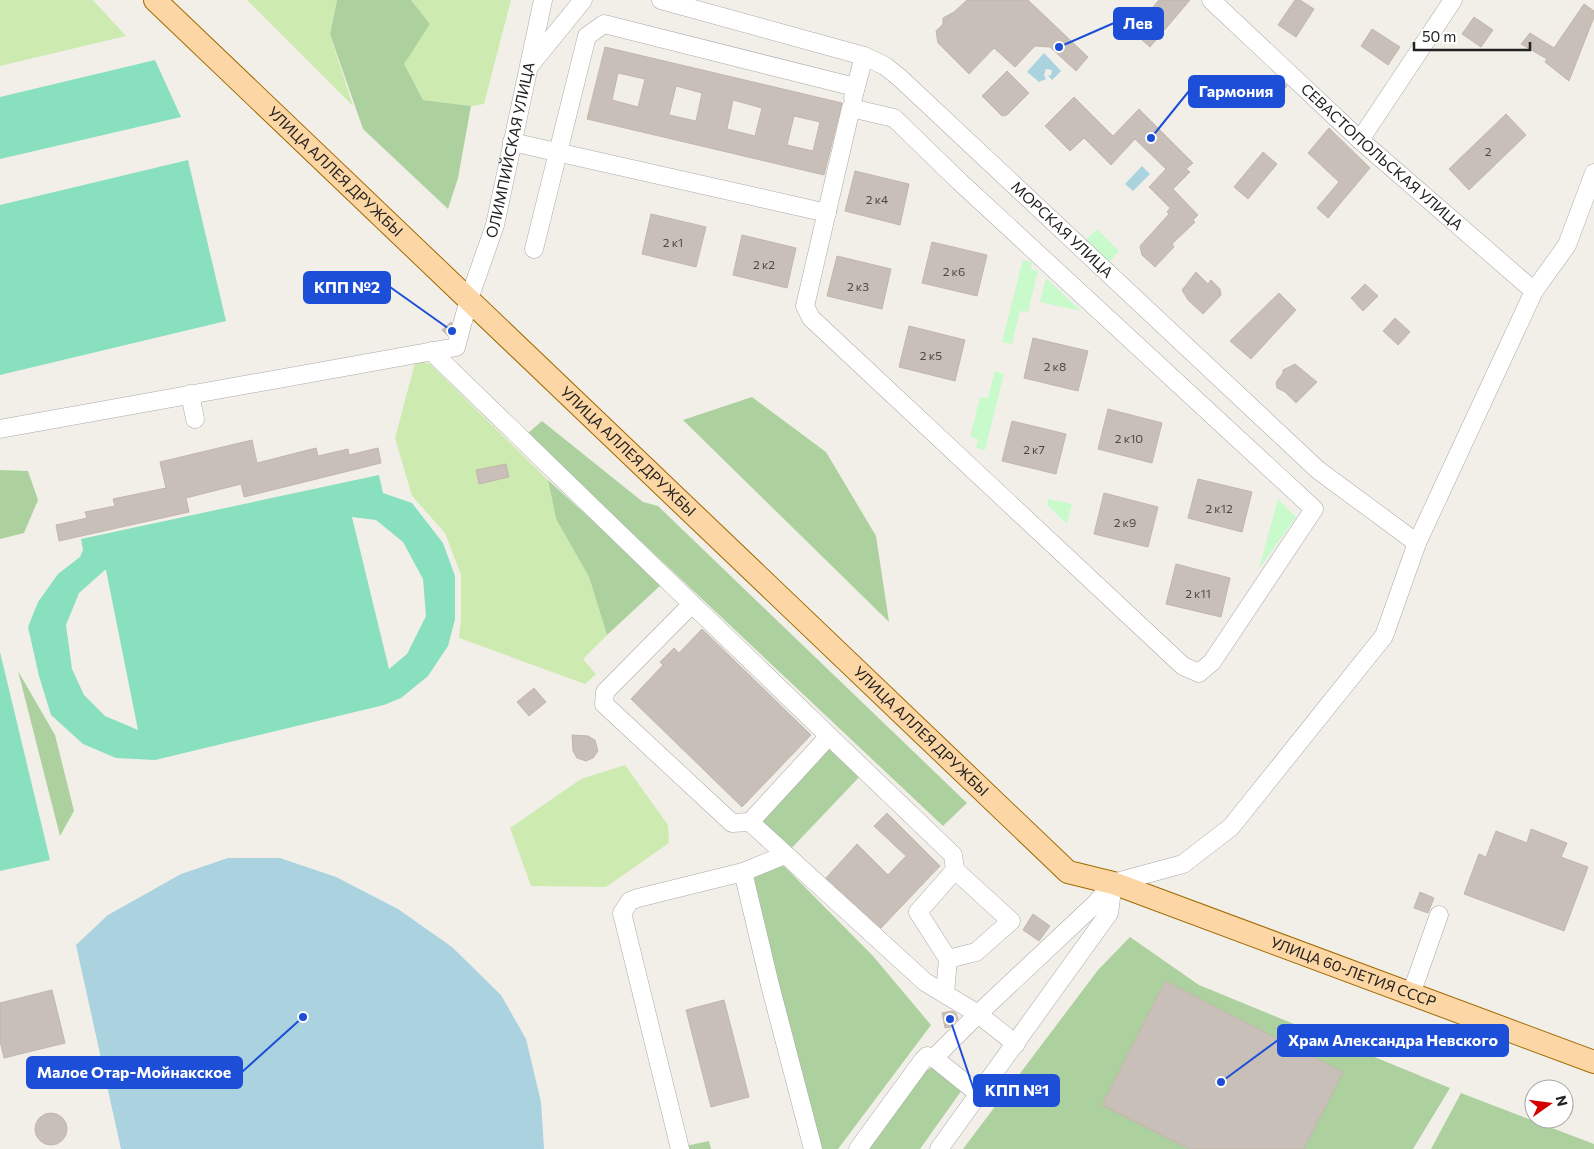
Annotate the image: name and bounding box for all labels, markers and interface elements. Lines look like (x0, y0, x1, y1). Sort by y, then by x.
callout: Лев (1114, 8, 1163, 39)
text: Лев (1123, 13, 1153, 32)
scale bar (1414, 20, 1530, 52)
text: 50 m (1422, 27, 1456, 45)
street label: ОЛИМПИЙСКАЯ УЛИЦА (481, 60, 538, 240)
callout: Гармония (1189, 76, 1284, 107)
street label: СЕВАСТОПОЛЬСКАЯ УЛИЦА (1298, 79, 1467, 233)
text: Гармония (1199, 81, 1273, 100)
street label: УЛИЦА АЛЛЕЯ ДРУЖБЫ (264, 103, 407, 240)
house number: 2 (1485, 144, 1492, 158)
street label: МОРСКАЯ УЛИЦА (1008, 177, 1117, 281)
house number: 2 к4 (866, 192, 888, 206)
house number: 2 к1 (663, 235, 683, 249)
house number: 2 к2 (753, 257, 775, 271)
house number: 2 к6 (943, 264, 965, 278)
callout: КПП №2 (304, 272, 390, 303)
text: КПП №2 (314, 277, 380, 296)
house number: 2 к3 (847, 279, 869, 293)
house number: 2 к5 (920, 348, 942, 362)
house number: 2 к8 (1044, 359, 1066, 373)
street label: УЛИЦА АЛЛЕЯ ДРУЖБЫ (557, 382, 700, 520)
house number: 2 к10 (1115, 431, 1143, 445)
house number: 2 к7 (1023, 442, 1045, 456)
house number: 2 к12 (1205, 501, 1233, 515)
house number: 2 к9 (1114, 515, 1136, 529)
house number: 2 к11 (1185, 586, 1211, 600)
street label: УЛИЦА АЛЛЕЯ ДРУЖБЫ (850, 662, 993, 799)
street label: УЛИЦА 60-ЛЕТИЯ СССР (1268, 932, 1439, 1010)
callout: Храм Александра Невского (1278, 1025, 1508, 1056)
text: Храм Александра Невского (1288, 1030, 1498, 1049)
callout: Малое Отар-Мойнакское (27, 1057, 242, 1088)
text: Малое Отар-Мойнакское (37, 1062, 231, 1081)
callout: КПП №1 (974, 1075, 1059, 1106)
north arrow (1524, 1079, 1574, 1129)
text: КПП №1 (985, 1080, 1049, 1099)
text: N (1553, 1094, 1572, 1108)

